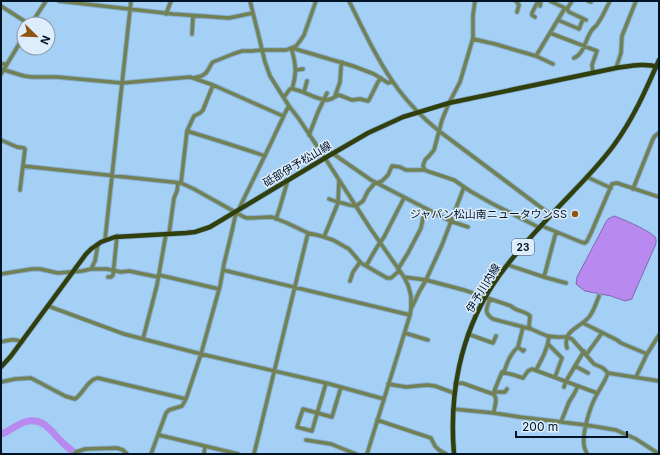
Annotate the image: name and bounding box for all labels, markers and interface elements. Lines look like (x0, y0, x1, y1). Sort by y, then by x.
north arrow (16, 16, 56, 56)
text: N (37, 33, 53, 47)
street label: 砥部伊予松山線 (260, 138, 334, 190)
place label: ジャパン松山南ニュータウンSS (410, 207, 567, 221)
marker: ジャパン松山南ニュータウンSS (570, 209, 580, 219)
road number: 23 (512, 239, 534, 255)
street label: 伊予川内線 (463, 261, 503, 315)
scale bar (516, 413, 627, 439)
text: 200 m (522, 419, 558, 434)

